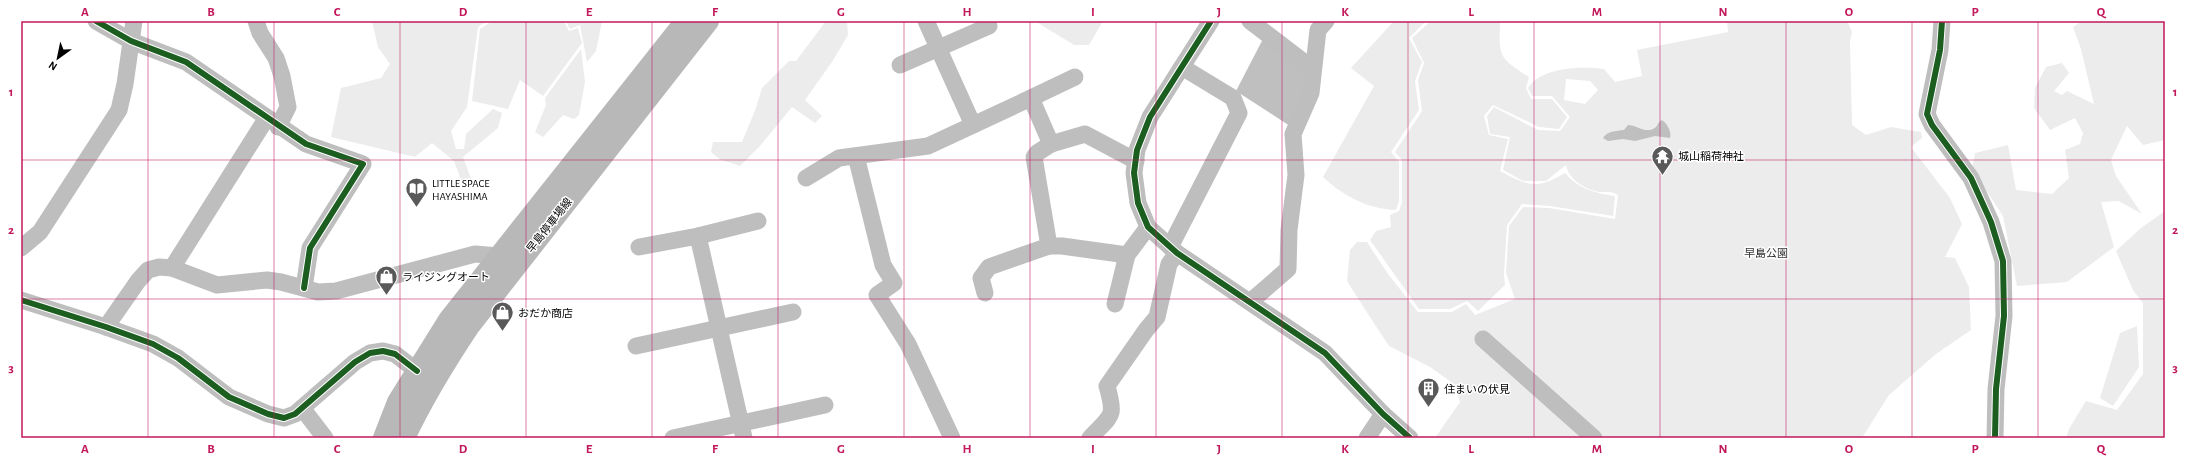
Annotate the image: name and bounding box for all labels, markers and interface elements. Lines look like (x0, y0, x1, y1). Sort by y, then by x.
text: A (81, 6, 89, 19)
text: B (207, 6, 215, 19)
text: C (334, 6, 341, 19)
text: D (459, 6, 468, 19)
text: E (586, 6, 593, 19)
text: F (712, 6, 719, 19)
text: G (837, 6, 845, 19)
text: H (962, 6, 972, 19)
text: I (1091, 6, 1095, 19)
text: J (1217, 6, 1221, 19)
text: K (1341, 6, 1349, 19)
text: L (1468, 6, 1474, 19)
text: M (1592, 6, 1602, 19)
text: N (1718, 6, 1728, 19)
text: O (1845, 6, 1854, 19)
text: P (1971, 6, 1979, 19)
text: Q (2097, 6, 2107, 19)
north arrow (38, 38, 78, 78)
text: N (47, 59, 59, 73)
text: 1 (9, 86, 13, 99)
text: 1 (2173, 86, 2177, 99)
temple icon: 城山稲荷神社 (1650, 143, 1676, 176)
place label: 城山稲荷神社 (1678, 150, 1744, 162)
library icon: LITTLE SPACE HAYASHIMA (404, 176, 430, 209)
place label: LITTLE SPACE HAYASHIMA (432, 178, 490, 202)
street label: 早島停車場線 (524, 195, 574, 255)
text: 2 (8, 224, 14, 237)
text: 2 (2172, 224, 2178, 237)
park label: 早島公園 (1744, 247, 1788, 259)
shop icon: ライジングオート (373, 264, 399, 297)
place label: ライジングオート (402, 271, 490, 283)
shop icon: おだか商店 (490, 300, 516, 333)
place label: おだか商店 (518, 308, 573, 319)
text: 3 (8, 362, 14, 375)
text: 3 (2172, 362, 2178, 375)
building icon: 住まいの伏見 (1416, 376, 1442, 409)
place label: 住まいの伏見 (1444, 383, 1510, 395)
text: A (81, 443, 89, 456)
text: B (207, 443, 215, 456)
text: C (334, 443, 341, 456)
text: D (459, 443, 468, 456)
text: E (586, 443, 593, 456)
text: F (712, 443, 719, 456)
text: G (837, 443, 845, 456)
text: H (962, 443, 972, 456)
text: I (1091, 443, 1095, 456)
text: J (1217, 443, 1221, 456)
text: K (1341, 443, 1349, 456)
text: L (1468, 443, 1474, 456)
text: M (1592, 443, 1602, 456)
text: N (1718, 443, 1728, 456)
text: O (1845, 443, 1854, 456)
text: P (1971, 443, 1979, 456)
text: Q (2097, 443, 2107, 456)

